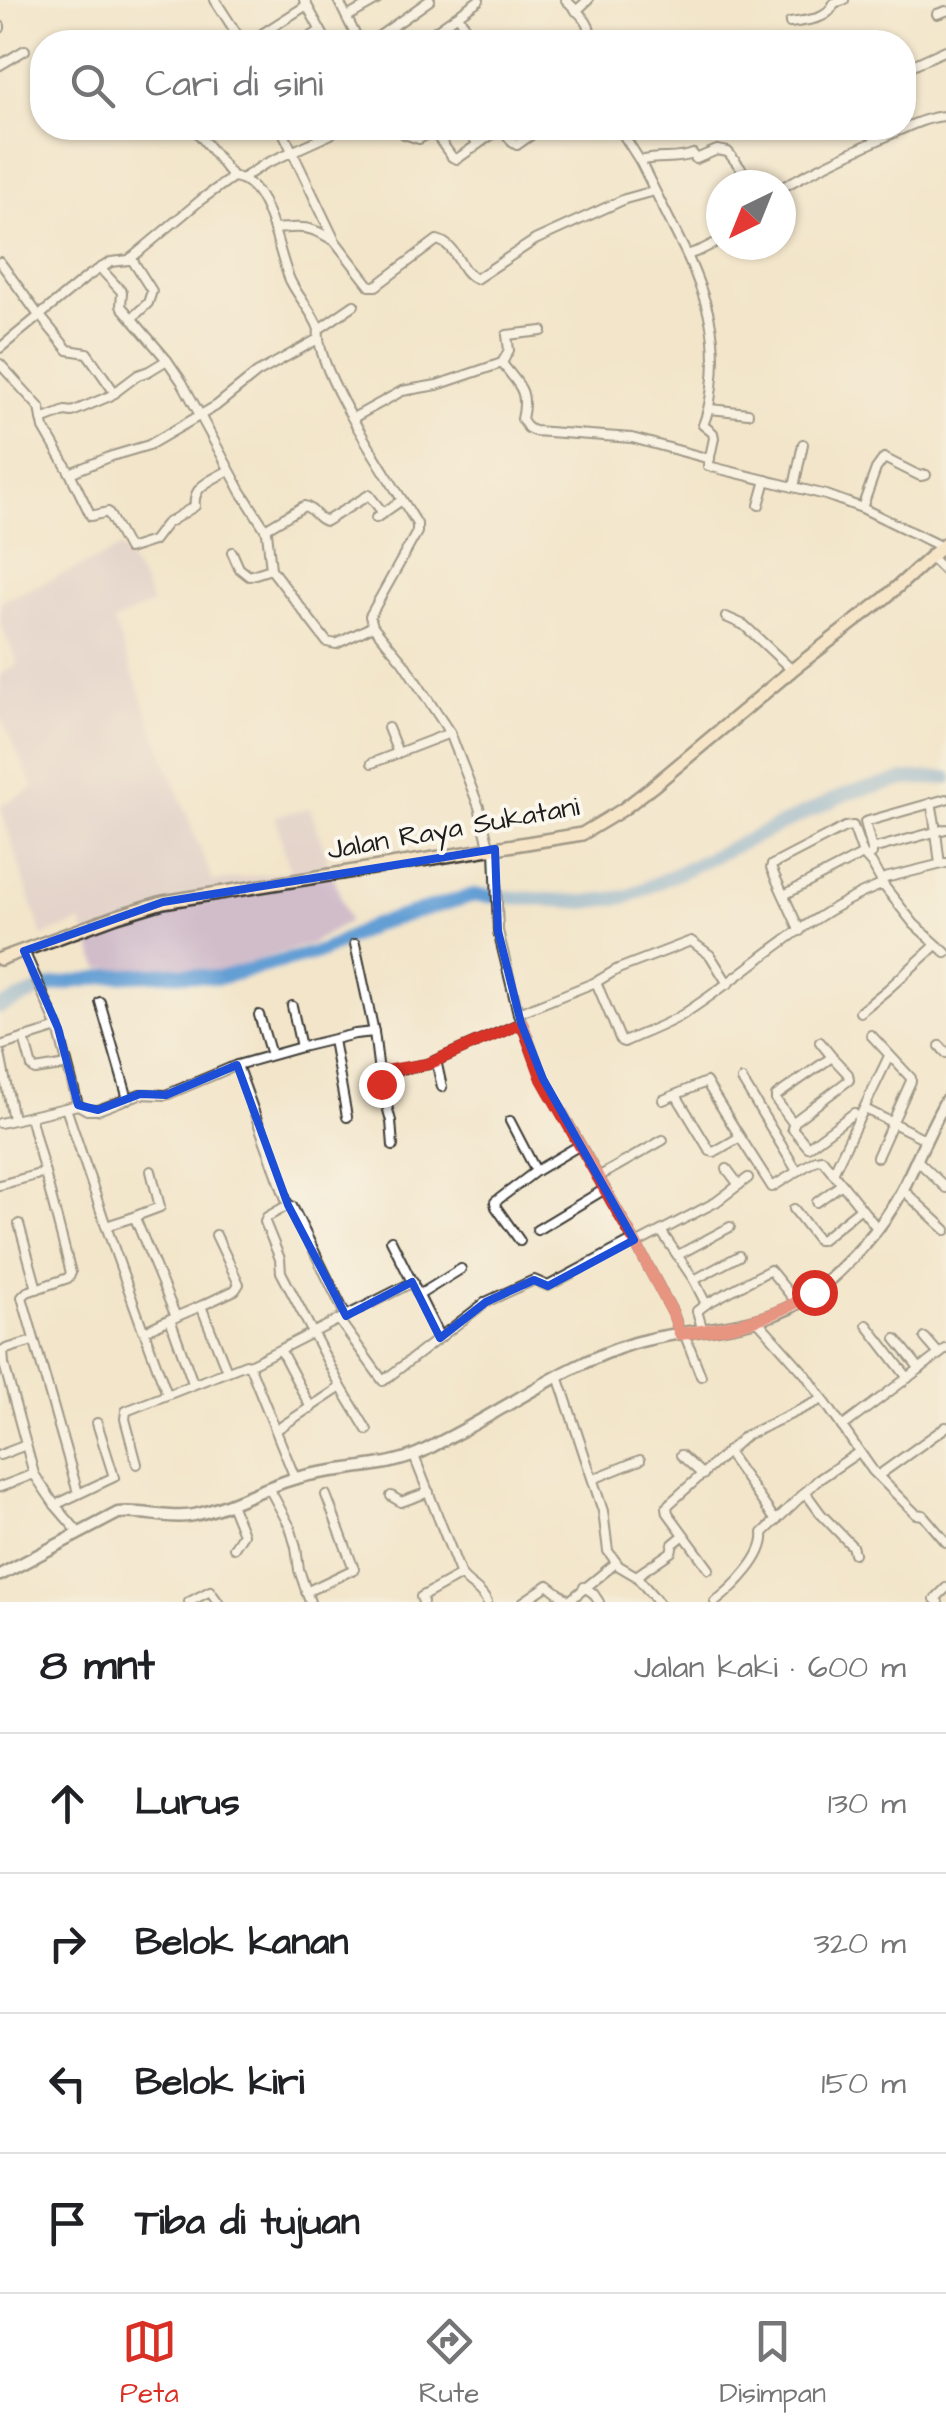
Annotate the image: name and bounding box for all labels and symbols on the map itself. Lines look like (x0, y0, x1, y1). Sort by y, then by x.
north arrow (706, 170, 796, 260)
street label: Jalan Raya Sukatani (324, 787, 583, 872)
route end (359, 1062, 405, 1108)
route start (792, 1270, 838, 1316)

